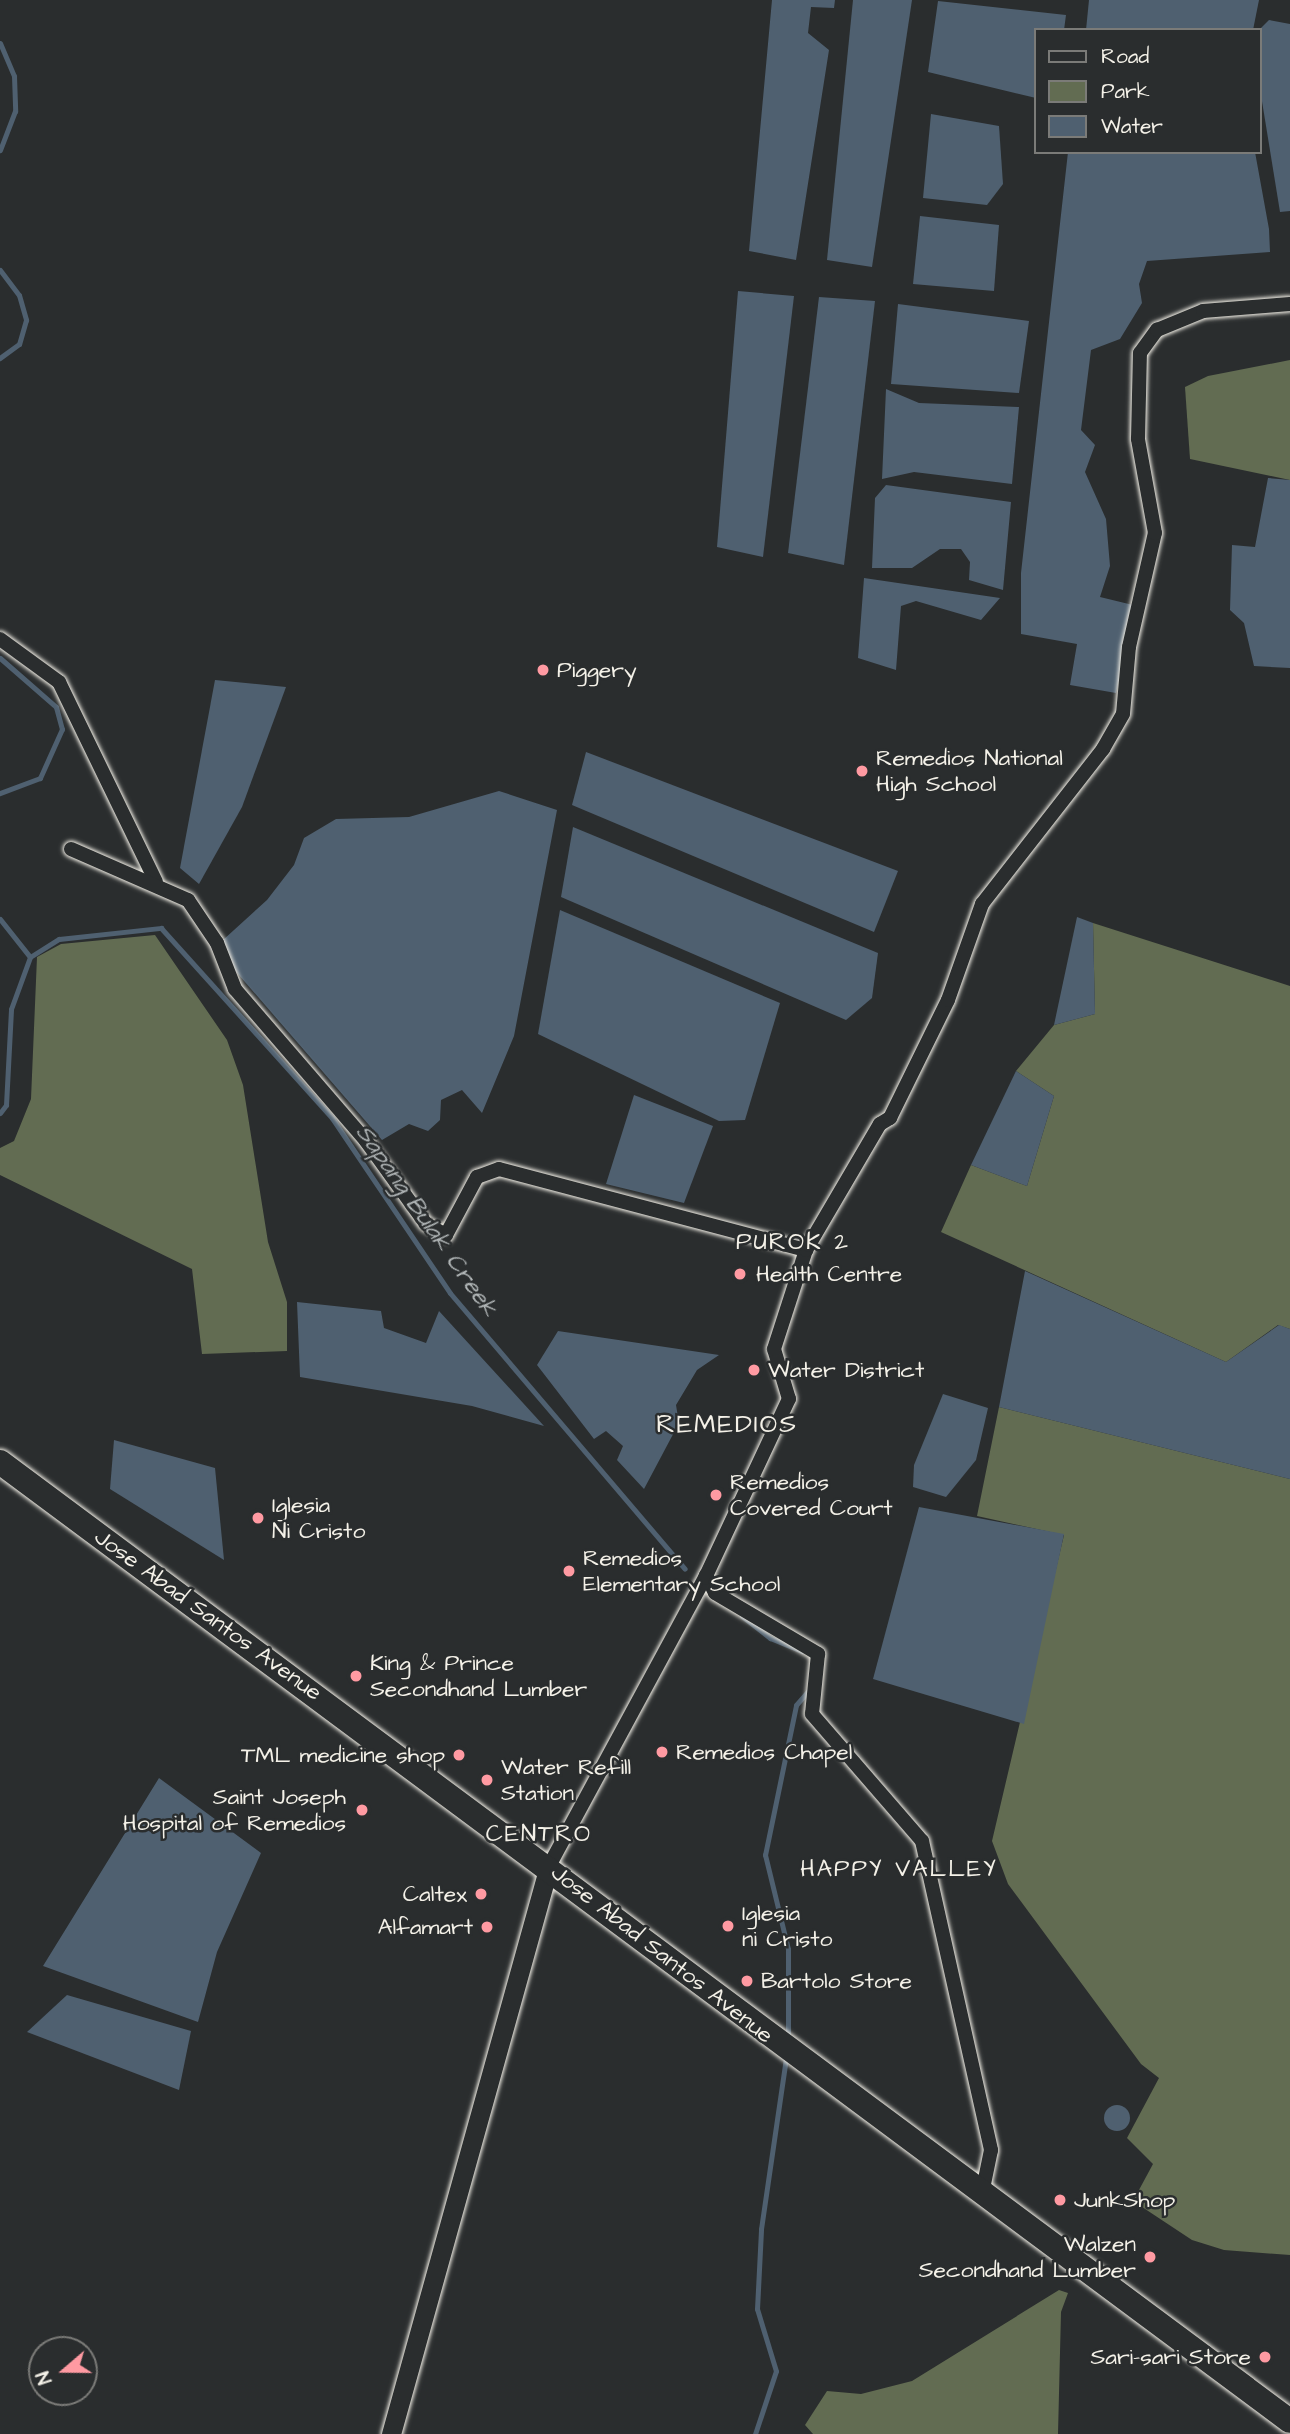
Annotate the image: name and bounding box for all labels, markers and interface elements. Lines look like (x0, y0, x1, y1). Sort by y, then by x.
legend (1034, 28, 1262, 154)
text: Road (1101, 42, 1149, 71)
text: Park (1101, 77, 1150, 106)
text: Water (1101, 112, 1163, 141)
place label: Piggery (557, 656, 637, 684)
marker: Piggery (535, 662, 551, 678)
place label: Remedios National High School (876, 744, 1063, 798)
marker: Remedios National High School (854, 763, 870, 779)
water label: Sapang Bulak Creek (349, 1119, 503, 1323)
district label: PUROK 2 (737, 1229, 849, 1257)
place label: Health Centre (756, 1260, 902, 1288)
marker: Health Centre (730, 1264, 750, 1284)
place label: Water District (768, 1356, 924, 1384)
marker: Water District (746, 1362, 762, 1378)
district label: REMEDIOS (657, 1409, 797, 1441)
place label: Remedios Covered Court (730, 1468, 893, 1522)
marker: Remedios Covered Court (708, 1487, 724, 1503)
place label: Iglesia Ni Cristo (272, 1491, 365, 1545)
marker: Iglesia Ni Cristo (250, 1510, 266, 1526)
street label: Jose Abad Santos Avenue (89, 1523, 327, 1707)
place label: Remedios Elementary School (583, 1544, 780, 1598)
marker: Remedios Elementary School (561, 1563, 577, 1579)
place label: King & Prince Secondhand Lumber (370, 1649, 587, 1703)
marker: King & Prince Secondhand Lumber (348, 1668, 364, 1684)
place label: Remedios Chapel (676, 1738, 852, 1766)
place label: TML medicine shop (241, 1741, 445, 1769)
marker: Remedios Chapel (654, 1744, 670, 1760)
marker: TML medicine shop (451, 1747, 467, 1763)
place label: Water Refill Station (501, 1753, 631, 1807)
marker: Water Refill Station (479, 1772, 495, 1788)
place label: Saint Joseph Hospital of Remedios (123, 1783, 346, 1837)
marker: Saint Joseph Hospital of Remedios (352, 1800, 372, 1820)
district label: CENTRO (487, 1821, 591, 1849)
district label: HAPPY VALLEY (802, 1856, 996, 1884)
street label: Jose Abad Santos Avenue (545, 1859, 779, 2049)
place label: Caltex (403, 1880, 467, 1908)
marker: Caltex (473, 1886, 489, 1902)
place label: Iglesia ni Cristo (742, 1899, 832, 1953)
place label: Alfamart (378, 1913, 473, 1941)
marker: Iglesia ni Cristo (720, 1918, 736, 1934)
marker: Alfamart (479, 1919, 495, 1935)
place label: Bartolo Store (761, 1967, 912, 1995)
marker: Bartolo Store (739, 1973, 755, 1989)
place label: JunkShop (1074, 2186, 1175, 2214)
marker: JunkShop (1052, 2192, 1068, 2208)
place label: Walzen Secondhand Lumber (919, 2230, 1136, 2284)
marker: Walzen Secondhand Lumber (1142, 2249, 1158, 2265)
north arrow (28, 2336, 98, 2406)
place label: Sari-sari Store (1090, 2343, 1251, 2371)
marker: Sari-sari Store (1257, 2349, 1273, 2365)
text: N (30, 2367, 59, 2388)

